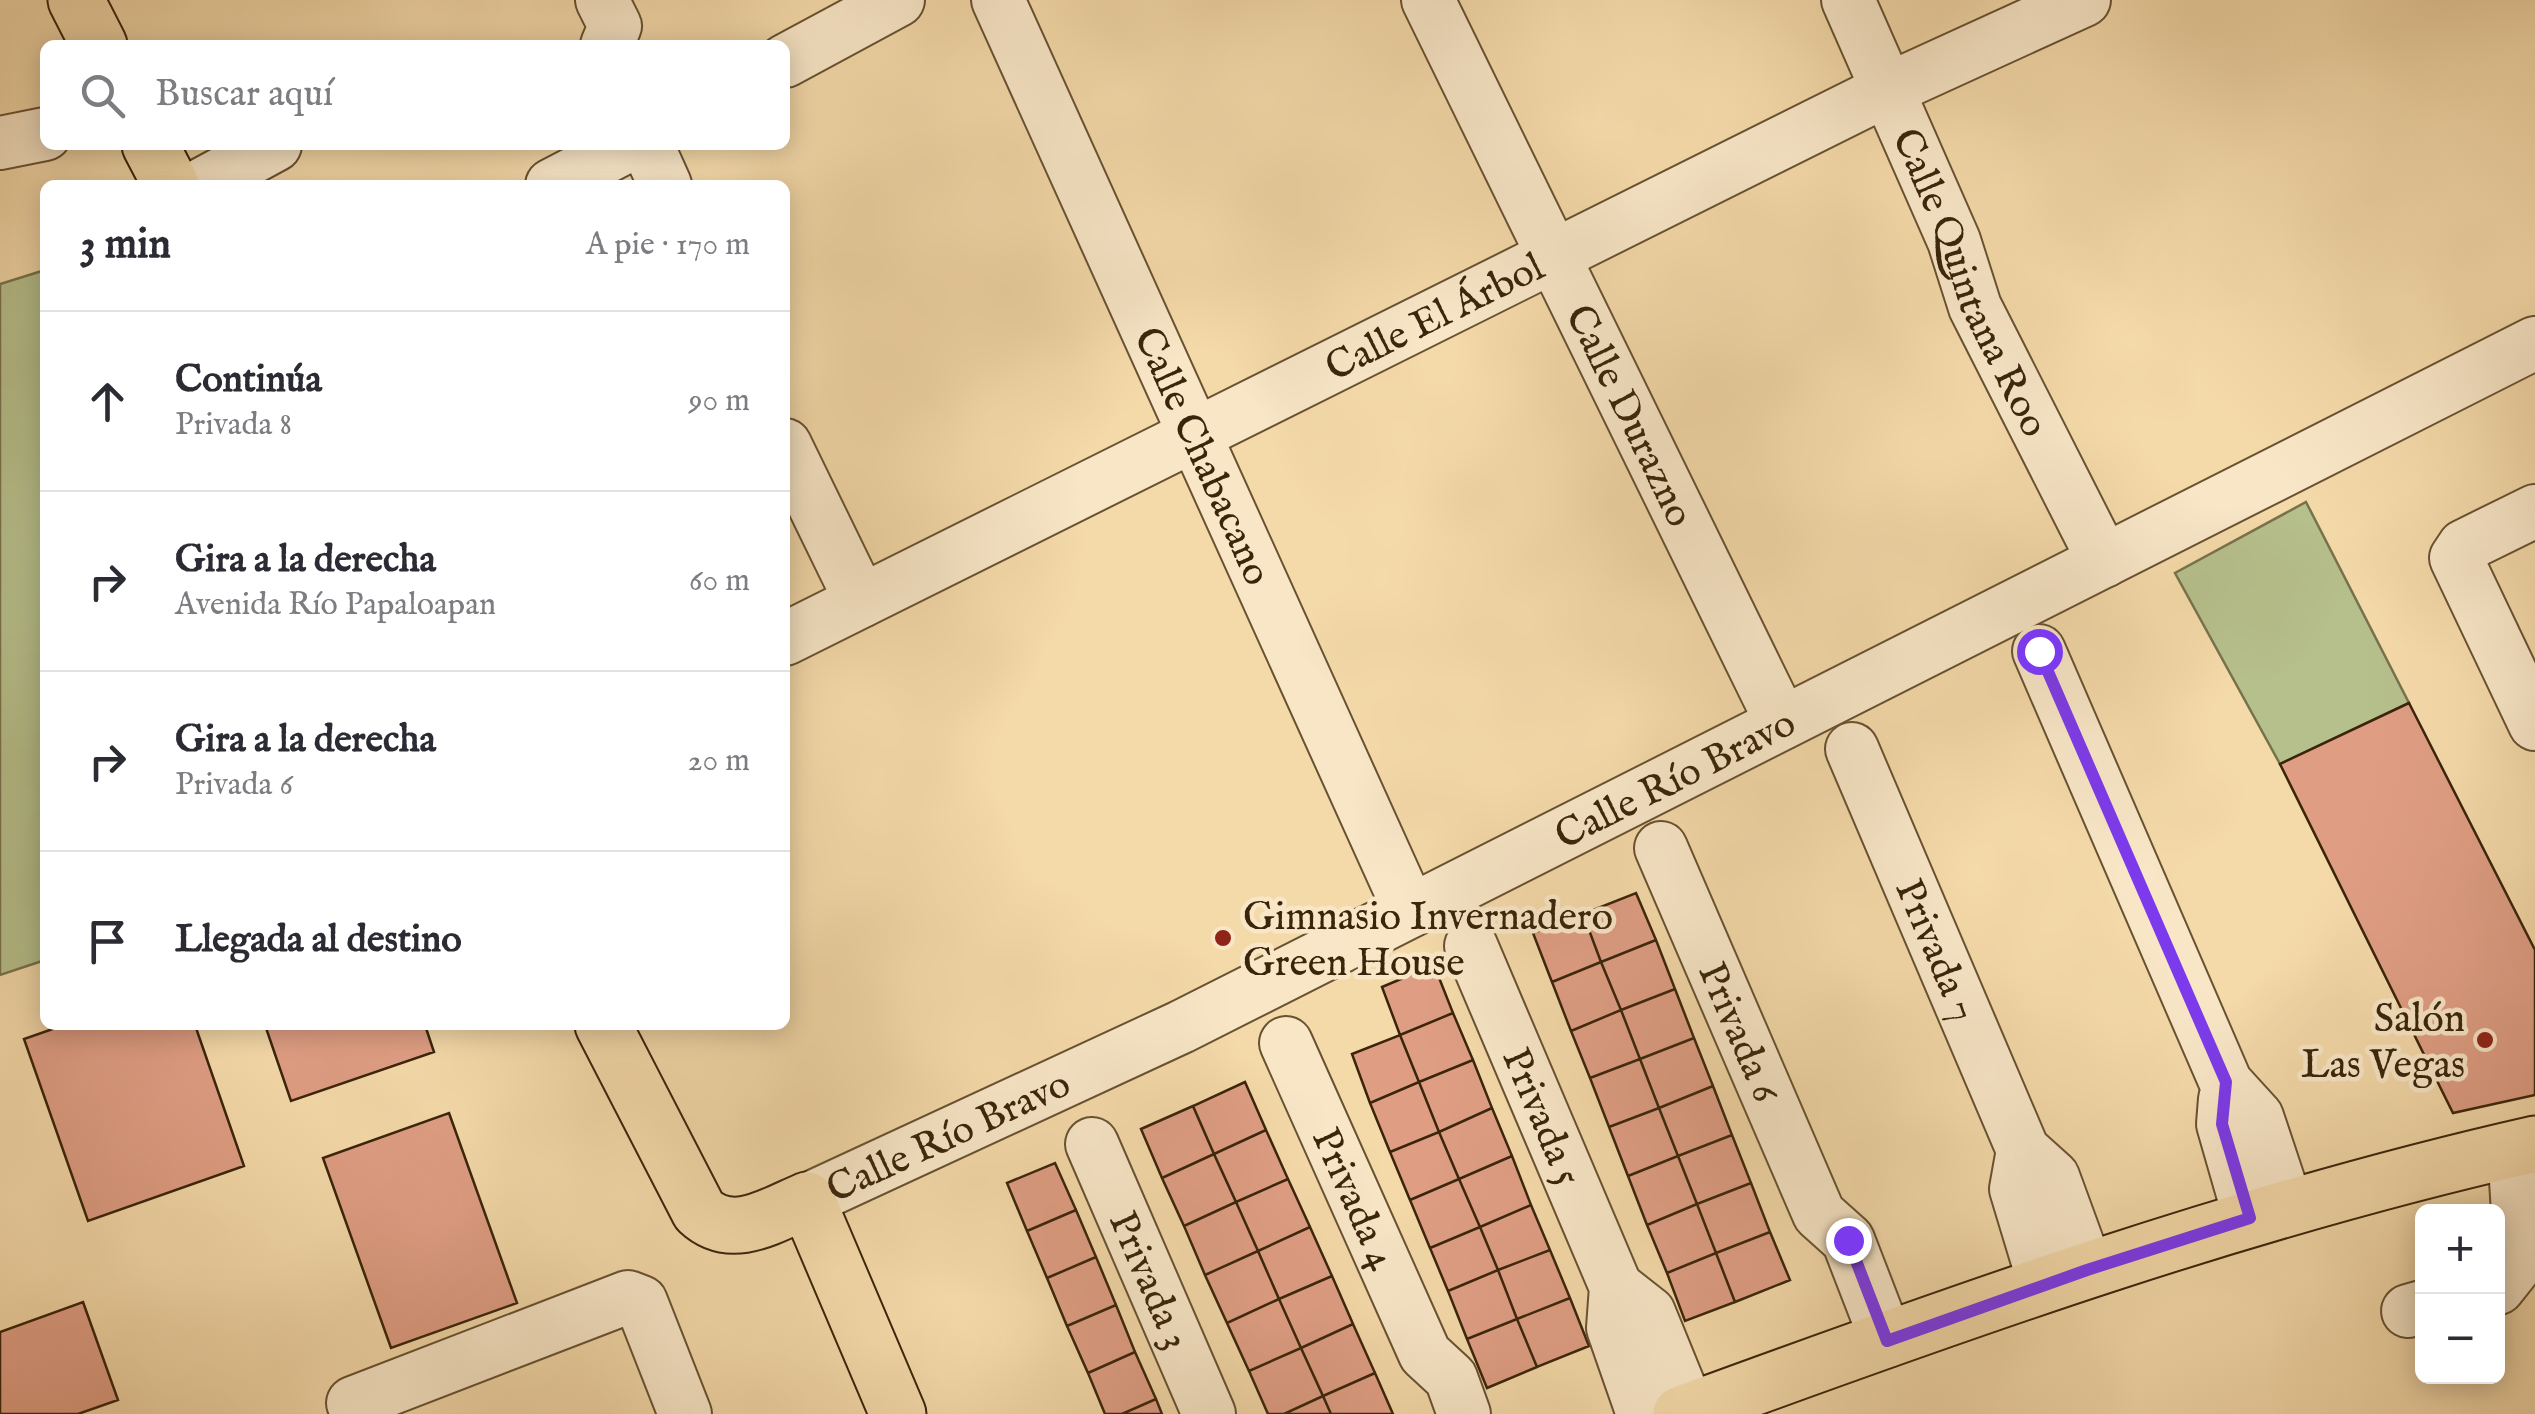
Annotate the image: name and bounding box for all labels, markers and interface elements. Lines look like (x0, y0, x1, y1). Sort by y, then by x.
search box (40, 40, 790, 150)
icon: search (75, 68, 130, 123)
text: Buscar aquí (155, 71, 333, 119)
street label: Calle Quintana Roo (1879, 121, 2059, 446)
text: 3 min (80, 219, 171, 272)
text: A pie · 170 m (586, 225, 750, 266)
street label: Calle El Árbol (1318, 243, 1553, 395)
street label: Calle Durazno (1552, 297, 1704, 536)
street label: Calle Chabacano (1120, 320, 1281, 594)
text: Continúa (175, 357, 322, 405)
icon: ahead (80, 374, 135, 429)
text: 90 m (689, 381, 750, 422)
text: Privada 8 (175, 405, 292, 446)
text: Gira a la derecha (175, 537, 436, 585)
icon: right (80, 554, 135, 609)
text: 60 m (689, 561, 750, 602)
text: Avenida Río Papaloapan (175, 585, 496, 626)
route start (2017, 629, 2063, 675)
street label: Calle Río Bravo (1547, 699, 1805, 863)
text: Gira a la derecha (175, 717, 436, 765)
icon: right (80, 734, 135, 789)
text: 20 m (688, 741, 750, 782)
text: Privada 6 (175, 765, 293, 806)
street label: Privada 7 (1882, 872, 1987, 1030)
place label: Gimnasio Invernadero Green House (1243, 893, 1613, 990)
icon: arrive (80, 914, 135, 969)
text: Llegada al destino (175, 917, 462, 965)
marker: Gimnasio Invernadero Green House (1212, 927, 1234, 949)
street label: Privada 6 (1684, 955, 1790, 1112)
place label: Salón Las Vegas (2301, 995, 2465, 1092)
marker: Salón Las Vegas (2474, 1029, 2496, 1051)
street label: Privada 5 (1488, 1041, 1592, 1194)
street label: Calle Río Bravo (819, 1060, 1079, 1216)
street label: Privada 4 (1298, 1121, 1406, 1279)
street label: Privada 3 (1095, 1204, 1200, 1358)
map controls (2415, 1204, 2505, 1384)
button: + (2415, 1204, 2505, 1294)
route end (1826, 1218, 1872, 1264)
button: − (2415, 1294, 2505, 1384)

